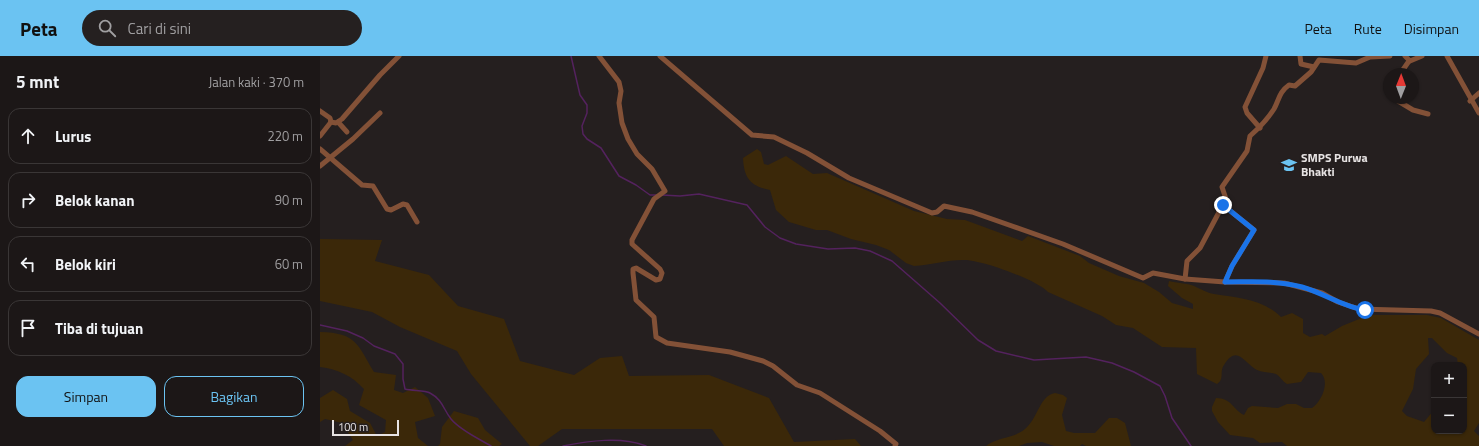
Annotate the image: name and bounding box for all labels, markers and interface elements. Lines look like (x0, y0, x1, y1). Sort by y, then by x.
search box (82, 10, 362, 46)
text: Peta (20, 14, 58, 43)
icon: search (96, 17, 118, 39)
text: Cari di sini (128, 17, 191, 40)
text: Peta (1305, 18, 1332, 39)
text: Rute (1354, 18, 1382, 39)
text: Disimpan (1404, 18, 1459, 39)
north arrow (1383, 68, 1419, 104)
text: 5 mnt (16, 69, 59, 95)
text: Jalan kaki · 370 m (208, 72, 304, 92)
icon: ahead (17, 125, 39, 147)
text: Lurus (55, 125, 91, 148)
text: 220 m (267, 126, 303, 146)
place label: SMPS Purwa Bhakti (1301, 148, 1368, 181)
school or university icon: SMPS Purwa Bhakti (1280, 156, 1298, 174)
icon: right (17, 189, 39, 211)
text: Belok kanan (55, 189, 135, 212)
text: 90 m (275, 190, 303, 210)
route end (1214, 196, 1232, 214)
icon: left (17, 253, 39, 275)
text: Belok kiri (55, 253, 116, 276)
text: 60 m (275, 254, 303, 274)
route start (1356, 301, 1374, 319)
icon: arrive (17, 317, 39, 339)
text: Tiba di tujuan (55, 317, 143, 340)
map controls (1431, 362, 1467, 434)
button: + (1431, 362, 1467, 398)
button: Simpan (16, 376, 156, 417)
button: Bagikan (164, 376, 304, 417)
button: − (1431, 398, 1467, 434)
scale bar (332, 418, 399, 437)
text: 100 m (338, 419, 368, 435)

